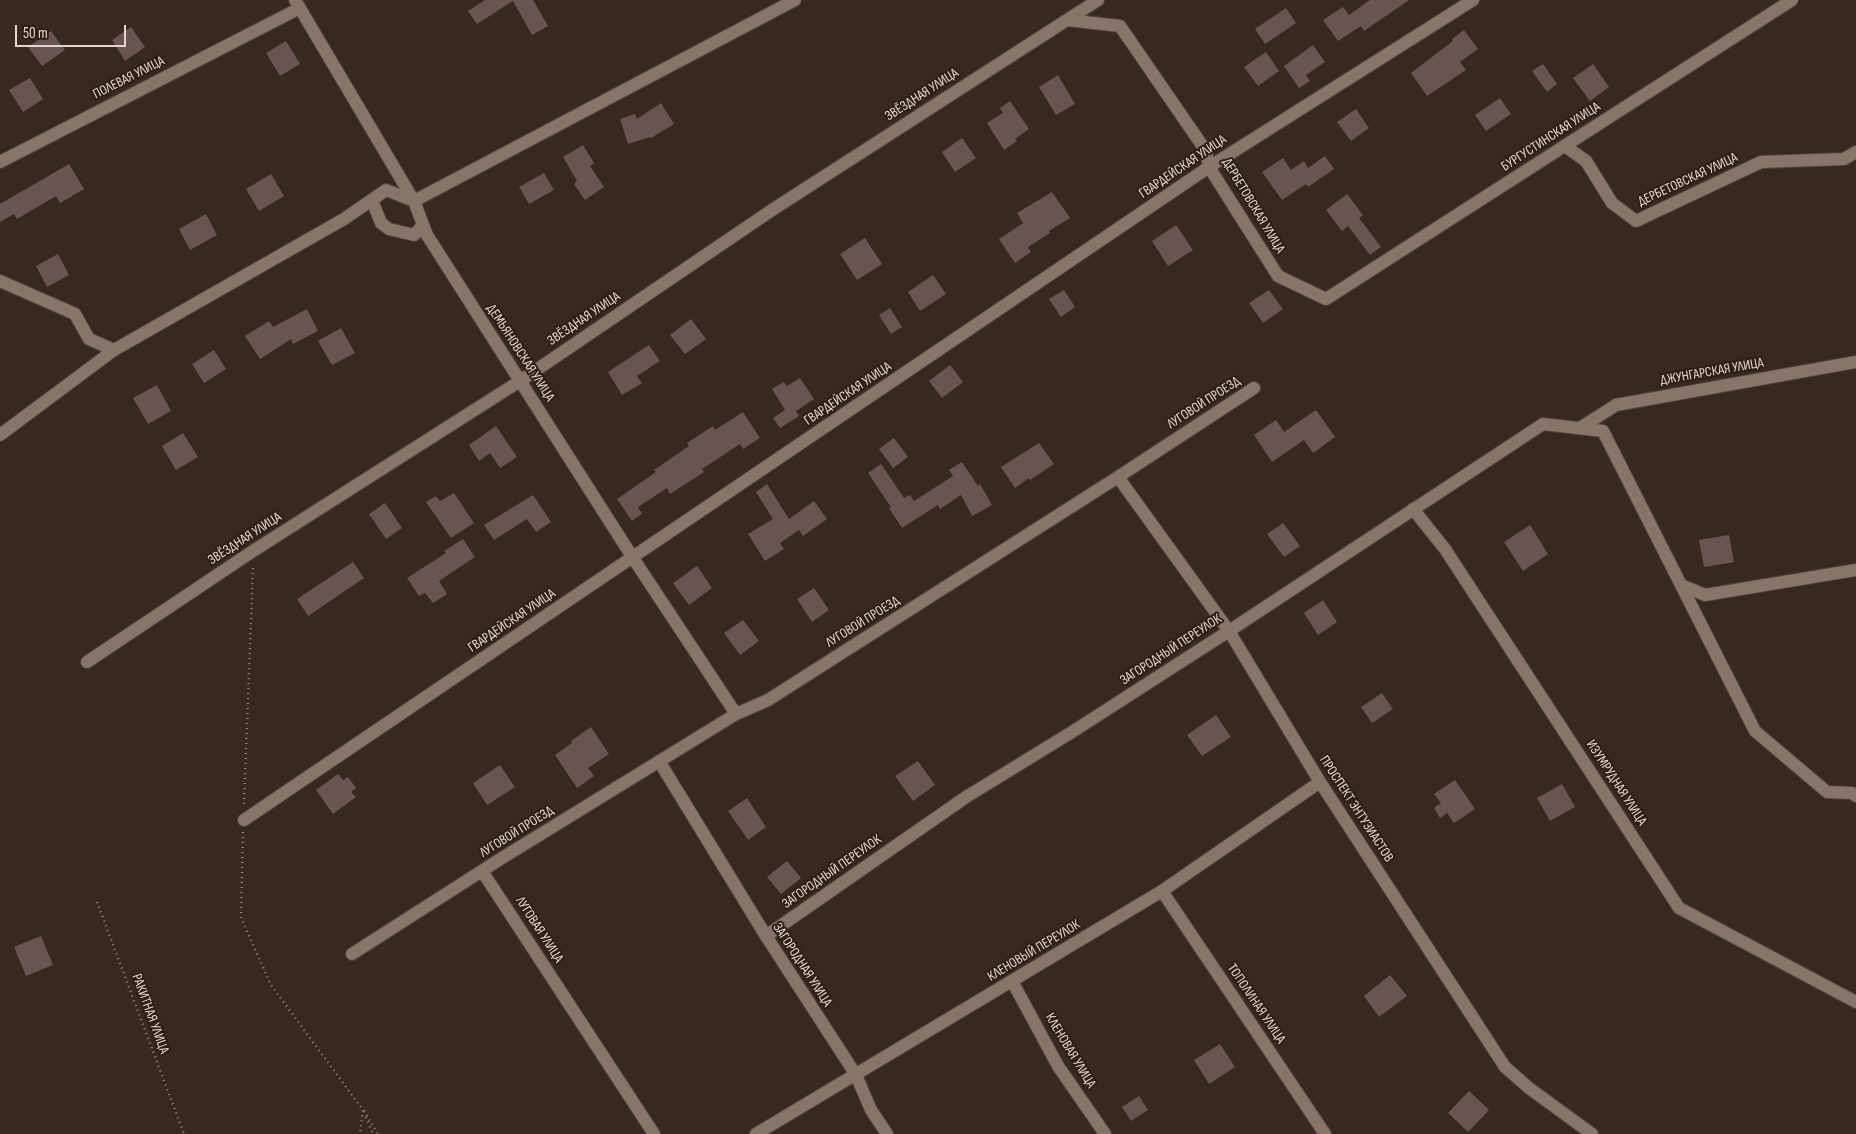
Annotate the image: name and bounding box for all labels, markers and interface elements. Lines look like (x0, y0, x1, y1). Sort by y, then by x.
scale bar (18, 15, 129, 47)
text: 50 m (23, 24, 48, 43)
street label: ПОЛЕВАЯ УЛИЦА (90, 53, 168, 103)
street label: ЗВЁЗДНАЯ УЛИЦА (882, 65, 962, 125)
street label: БУРГУСТИНСКАЯ УЛИЦА (1498, 99, 1604, 175)
street label: ГВАРДЕЙСКАЯ УЛИЦА (1136, 132, 1230, 202)
street label: ДЕРБЕТОВСКАЯ УЛИЦА (1635, 150, 1741, 210)
street label: ДЕРБЕТОВСКАЯ УЛИЦА (1218, 155, 1288, 257)
street label: ЗВЁЗДНАЯ УЛИЦА (544, 288, 624, 350)
street label: ДЕМЬЯНОВСКАЯ УЛИЦА (482, 301, 558, 405)
street label: ДЖУНГАРСКАЯ УЛИЦА (1659, 355, 1765, 389)
street label: ГВАРДЕЙСКАЯ УЛИЦА (801, 359, 895, 429)
street label: ЛУГОВОЙ ПРОЕЗД (1164, 373, 1244, 433)
street label: ЗВЁЗДНАЯ УЛИЦА (205, 509, 285, 569)
street label: ГВАРДЕЙСКАЯ УЛИЦА (465, 586, 559, 656)
street label: ЛУГОВОЙ ПРОЕЗД (823, 593, 903, 651)
street label: ЗАГОРОДНЫЙ ПЕРЕУЛОК (1117, 611, 1225, 689)
street label: ИЗУМРУДНАЯ УЛИЦА (1582, 737, 1650, 829)
street label: ПРОСПЕКТ ЭНТУЗИАСТОВ (1315, 753, 1397, 865)
street label: ЛУГОВОЙ ПРОЕЗД (477, 803, 557, 861)
street label: ЗАГОРОДНЫЙ ПЕРЕУЛОК (779, 831, 885, 913)
street label: ЛУГОВАЯ УЛИЦА (511, 894, 567, 966)
street label: КЛЕНОВЫЙ ПЕРЕУЛОК (985, 917, 1083, 985)
street label: ЗАГОРОДНАЯ УЛИЦА (769, 920, 835, 1010)
street label: ТОПОЛИНАЯ УЛИЦА (1223, 961, 1289, 1047)
street label: РАКИТНАЯ УЛИЦА (128, 972, 172, 1056)
street label: КЛЕНОВАЯ УЛИЦА (1041, 1010, 1099, 1092)

